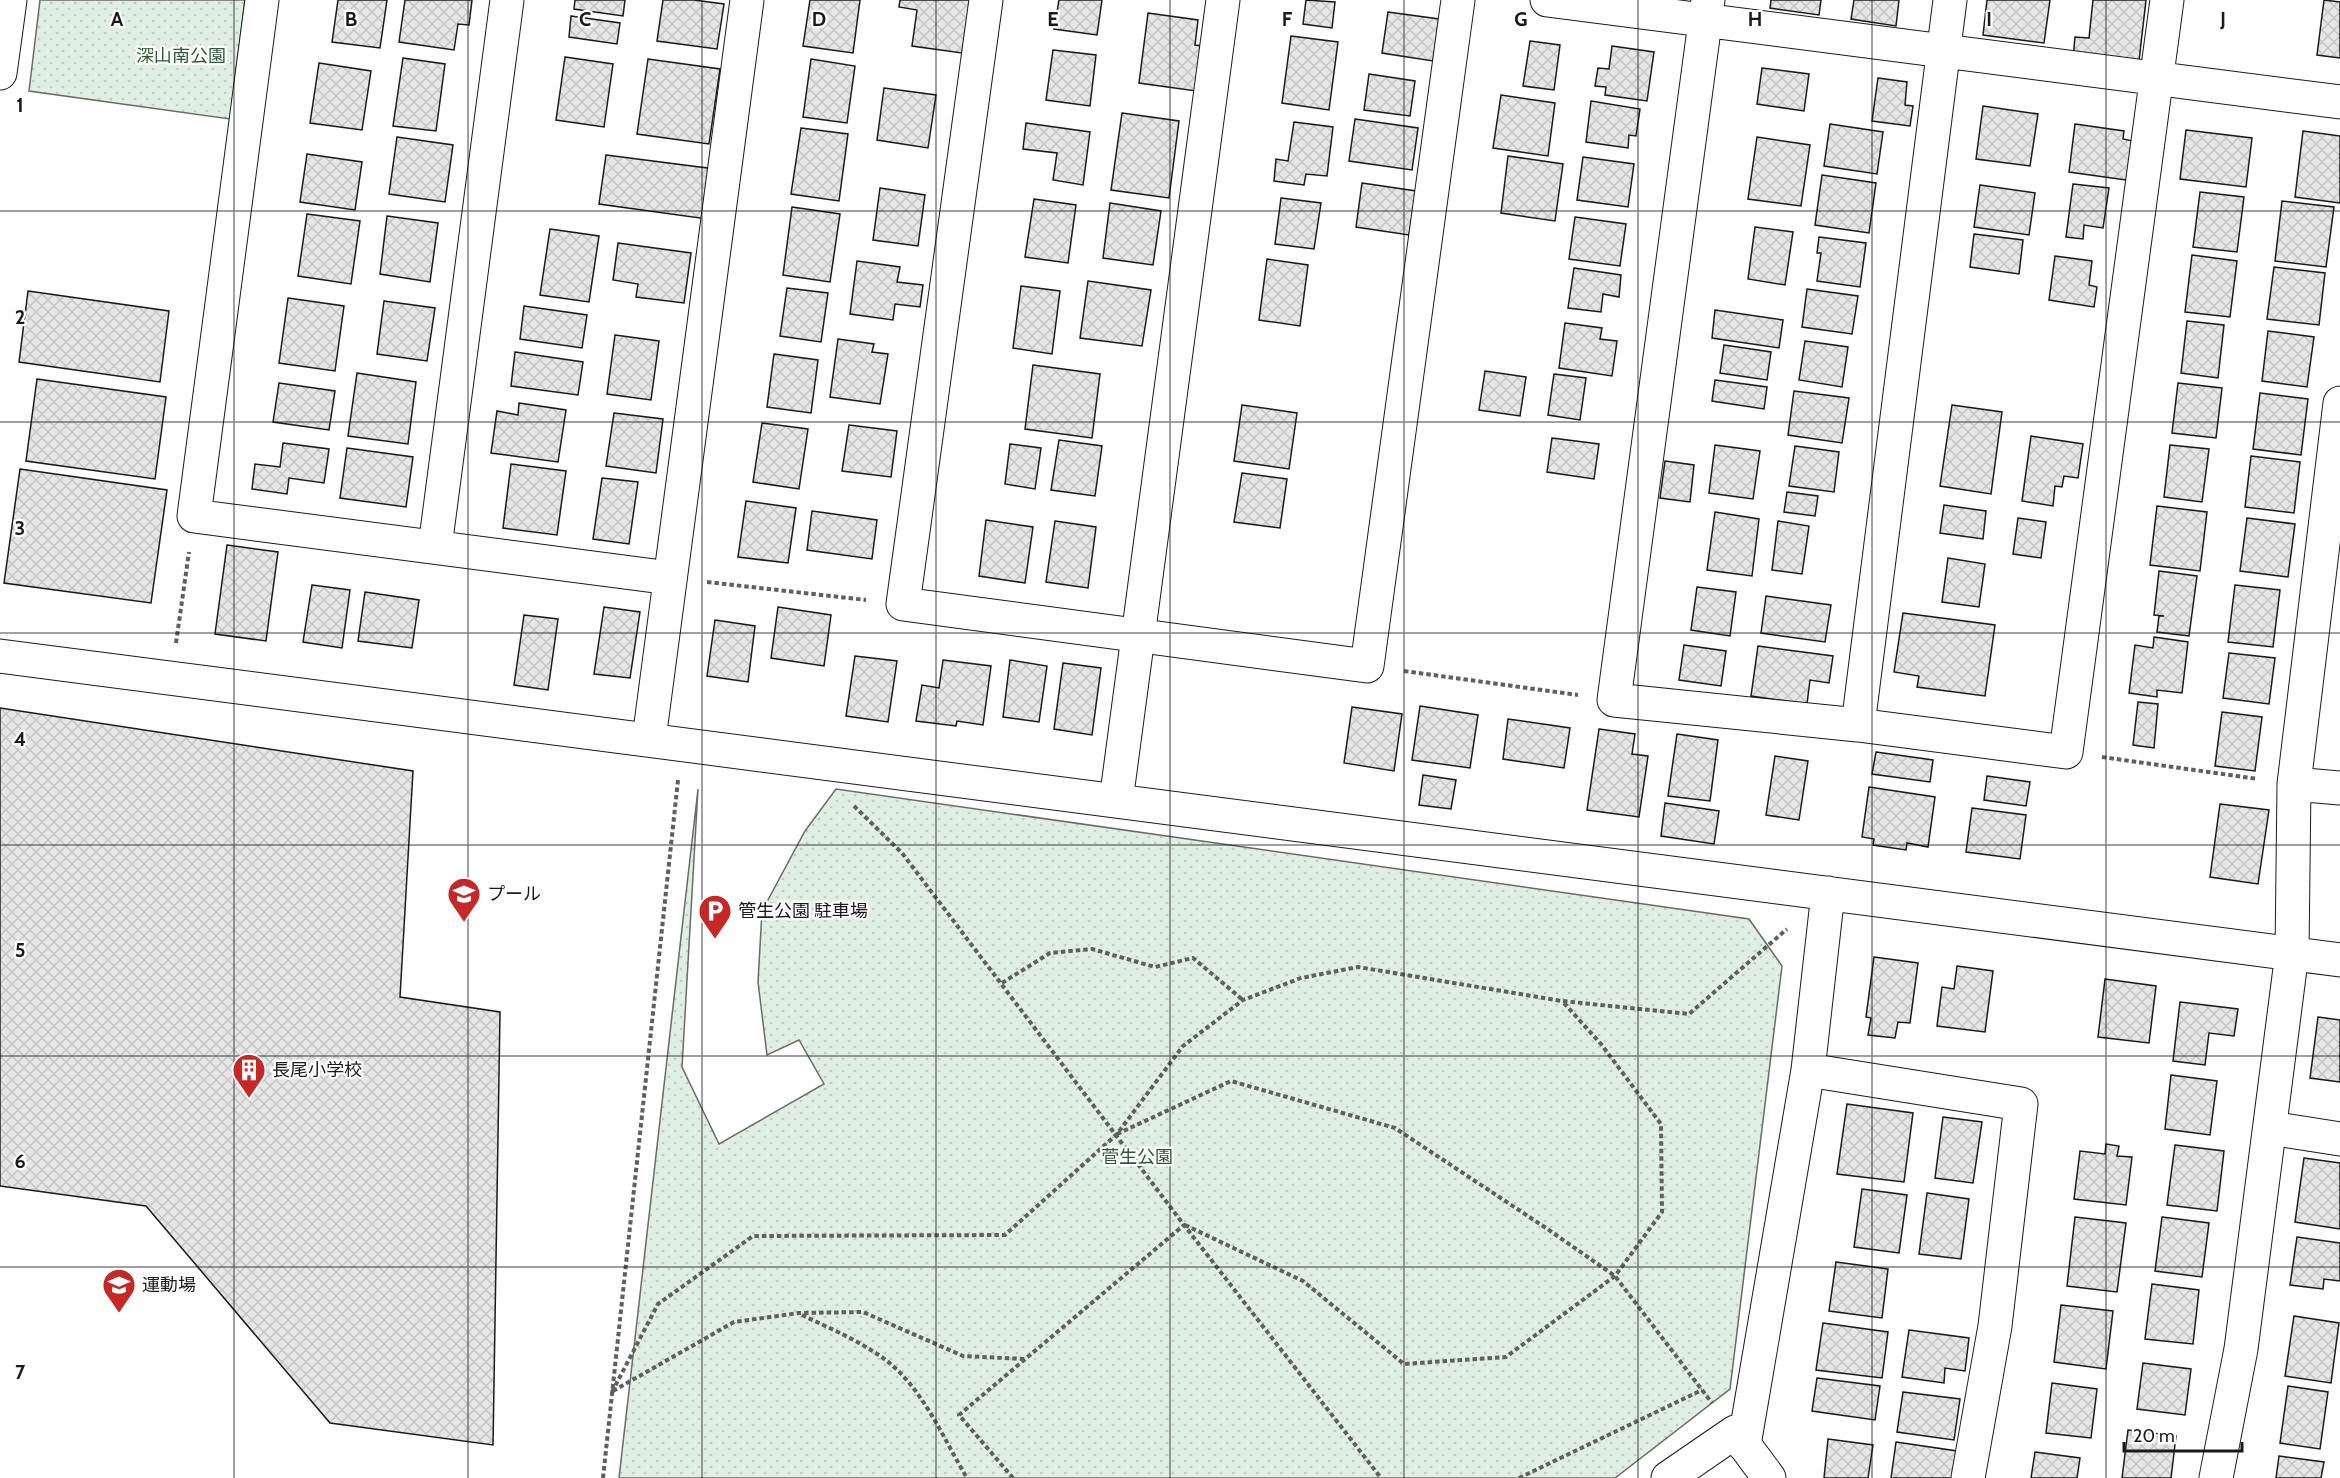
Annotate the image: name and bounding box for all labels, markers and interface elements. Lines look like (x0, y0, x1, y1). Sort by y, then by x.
text: A (111, 7, 124, 31)
text: B (345, 7, 357, 31)
text: C (579, 7, 591, 31)
text: D (812, 7, 826, 31)
text: E (1047, 7, 1059, 31)
text: F (1282, 7, 1293, 31)
text: G (1514, 7, 1528, 31)
text: H (1748, 7, 1762, 31)
text: I (1986, 7, 1992, 31)
text: J (2219, 7, 2226, 31)
park label: 深山南公園 (136, 45, 226, 67)
text: 1 (16, 93, 24, 117)
text: 2 (15, 305, 25, 329)
text: 3 (15, 516, 25, 540)
text: 4 (14, 727, 26, 751)
school or university icon: プール (446, 876, 482, 923)
place label: プール (487, 883, 541, 905)
parking icon: 管生公園 駐車場 (697, 893, 733, 940)
place label: 管生公園 駐車場 (738, 900, 868, 922)
text: 5 (15, 938, 25, 962)
building icon: 長尾小学校 (231, 1052, 267, 1099)
place label: 長尾小学校 (272, 1059, 362, 1081)
park label: 菅生公園 (1101, 1146, 1173, 1168)
text: 6 (14, 1149, 26, 1173)
school or university icon: 運動場 (101, 1267, 137, 1314)
place label: 運動場 (142, 1274, 196, 1296)
text: 7 (15, 1360, 26, 1384)
scale bar (2124, 1415, 2242, 1453)
text: 20 m (2133, 1425, 2175, 1447)

